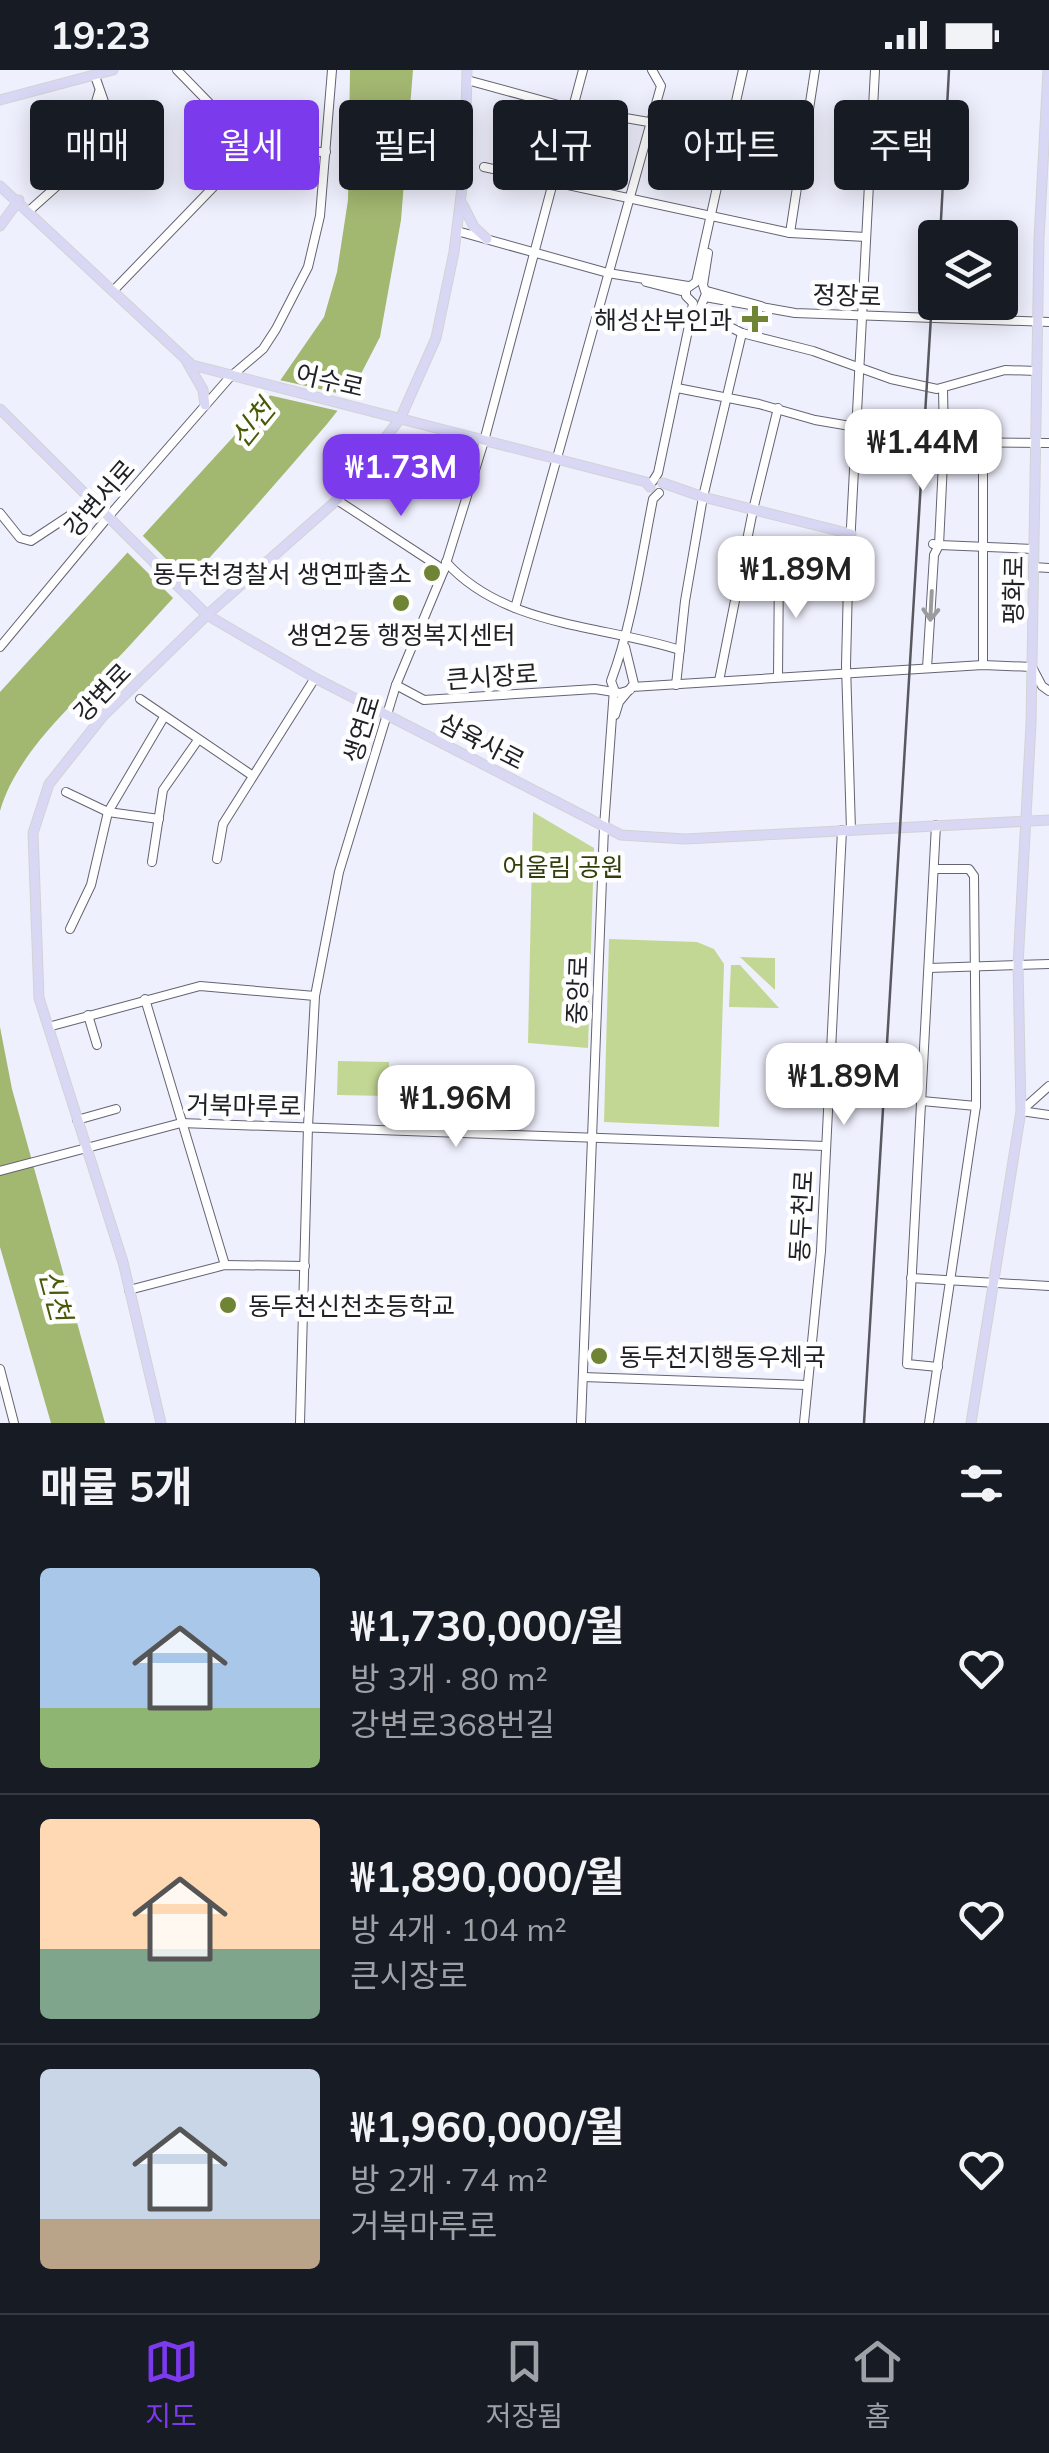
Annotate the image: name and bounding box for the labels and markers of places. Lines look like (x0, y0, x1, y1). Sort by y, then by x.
place label: 해성산부인과 (594, 304, 732, 335)
marker: 해성산부인과 (742, 306, 768, 332)
pin: ₩1.44M (842, 409, 1004, 494)
pin: ₩1.73M (320, 434, 482, 519)
pin: ₩1.89M (715, 536, 877, 621)
place label: 동두천경찰서 생연파출소 (152, 558, 412, 589)
marker: 동두천경찰서 생연파출소 (421, 562, 443, 584)
marker: 생연2동 행정복지센터 (390, 592, 412, 614)
place label: 생연2동 행정복지센터 (287, 619, 515, 650)
pin: ₩1.89M (763, 1043, 925, 1128)
pin: ₩1.96M (375, 1065, 537, 1150)
place label: 동두천신천초등학교 (248, 1290, 455, 1321)
marker: 동두천신천초등학교 (217, 1294, 239, 1316)
place label: 동두천지행동우체국 (619, 1341, 826, 1372)
marker: 동두천지행동우체국 (588, 1345, 610, 1367)

